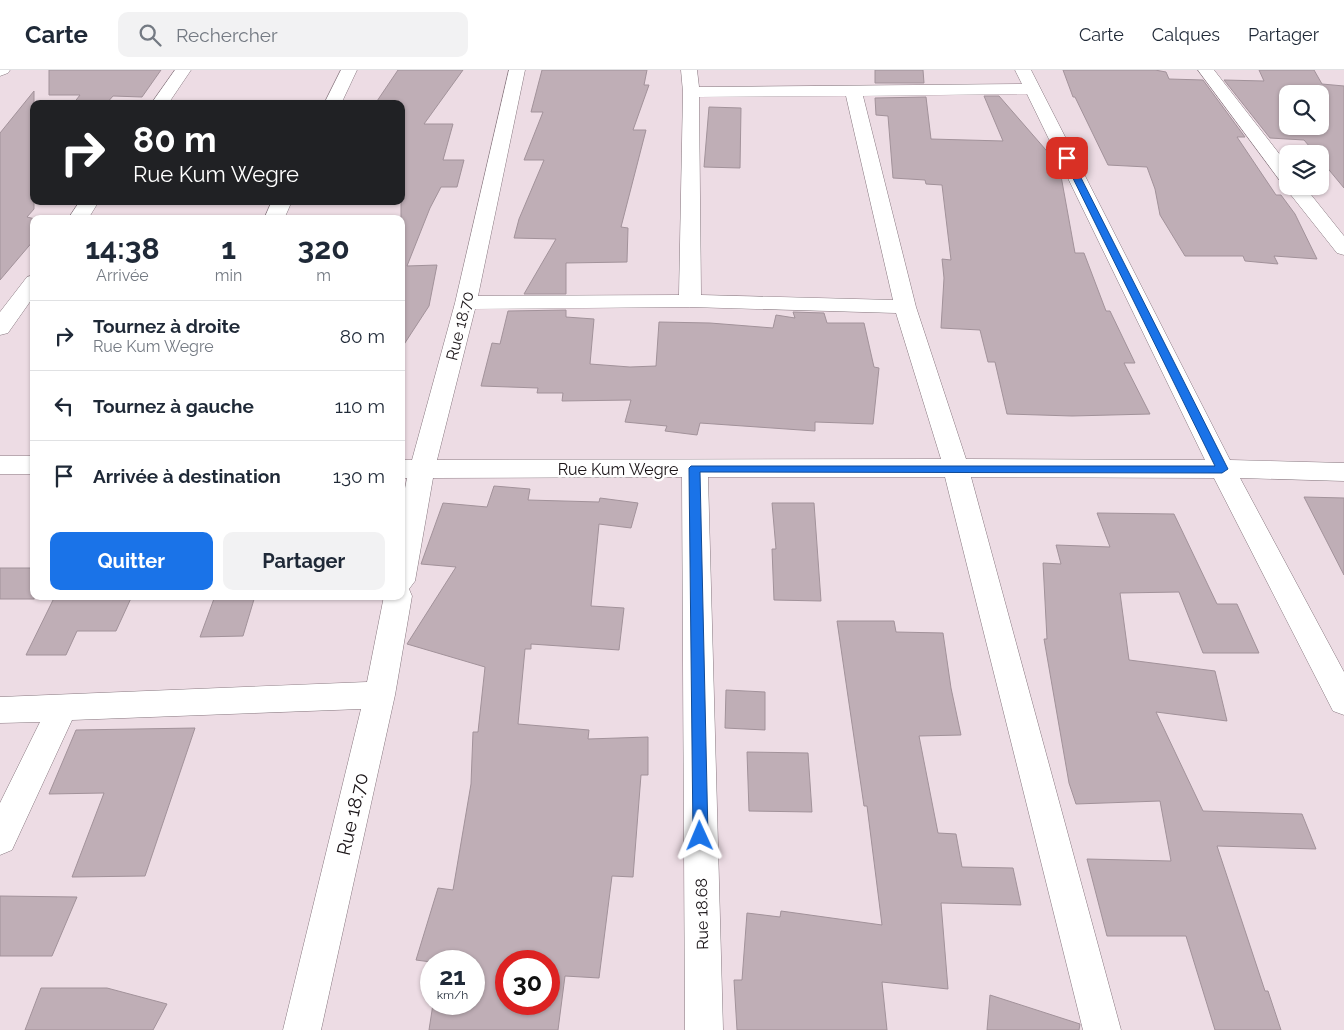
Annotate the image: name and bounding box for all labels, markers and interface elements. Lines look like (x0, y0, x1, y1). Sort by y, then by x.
search box (118, 12, 468, 57)
text: Carte (25, 20, 88, 49)
icon: search (136, 21, 164, 49)
text: Rechercher (176, 24, 278, 46)
text: Carte (1079, 24, 1124, 45)
text: Calques (1152, 24, 1220, 45)
text: Partager (1248, 24, 1319, 45)
map controls (1279, 85, 1329, 195)
button: search (1279, 85, 1329, 135)
text: 80 m (133, 119, 217, 160)
icon: right (50, 120, 115, 185)
pin (1046, 137, 1088, 179)
icon: arrive (1053, 144, 1081, 172)
button: layers (1279, 145, 1329, 195)
text: Rue Kum Wegre (133, 161, 299, 187)
text: 14:38 (85, 231, 160, 266)
text: 1 (221, 231, 236, 266)
text: 320 (298, 231, 350, 266)
text: Arrivée (96, 266, 149, 285)
text: min (215, 266, 242, 285)
text: m (316, 266, 331, 285)
street label: Rue 18.70 (442, 289, 478, 363)
text: Tournez à droite (93, 315, 240, 337)
icon: right (50, 322, 78, 350)
text: 80 m (340, 325, 385, 347)
text: Rue Kum Wegre (93, 337, 214, 356)
icon: left (50, 392, 78, 420)
text: Tournez à gauche (93, 395, 254, 417)
text: 110 m (335, 395, 385, 417)
street label: Rue Kum Wegre (558, 460, 678, 479)
icon: arrive (50, 462, 78, 490)
text: Arrivée à destination (93, 465, 281, 487)
text: 130 m (333, 465, 385, 487)
button: Quitter (50, 532, 213, 590)
button: Partager (223, 532, 385, 590)
street label: Rue 18.70 (332, 771, 372, 857)
position arrow (673, 809, 725, 861)
street label: Rue 18.68 (692, 878, 712, 950)
speed limit sign: 30 (495, 950, 560, 1015)
text: 21 (439, 961, 466, 991)
text: km/h (437, 988, 468, 1002)

